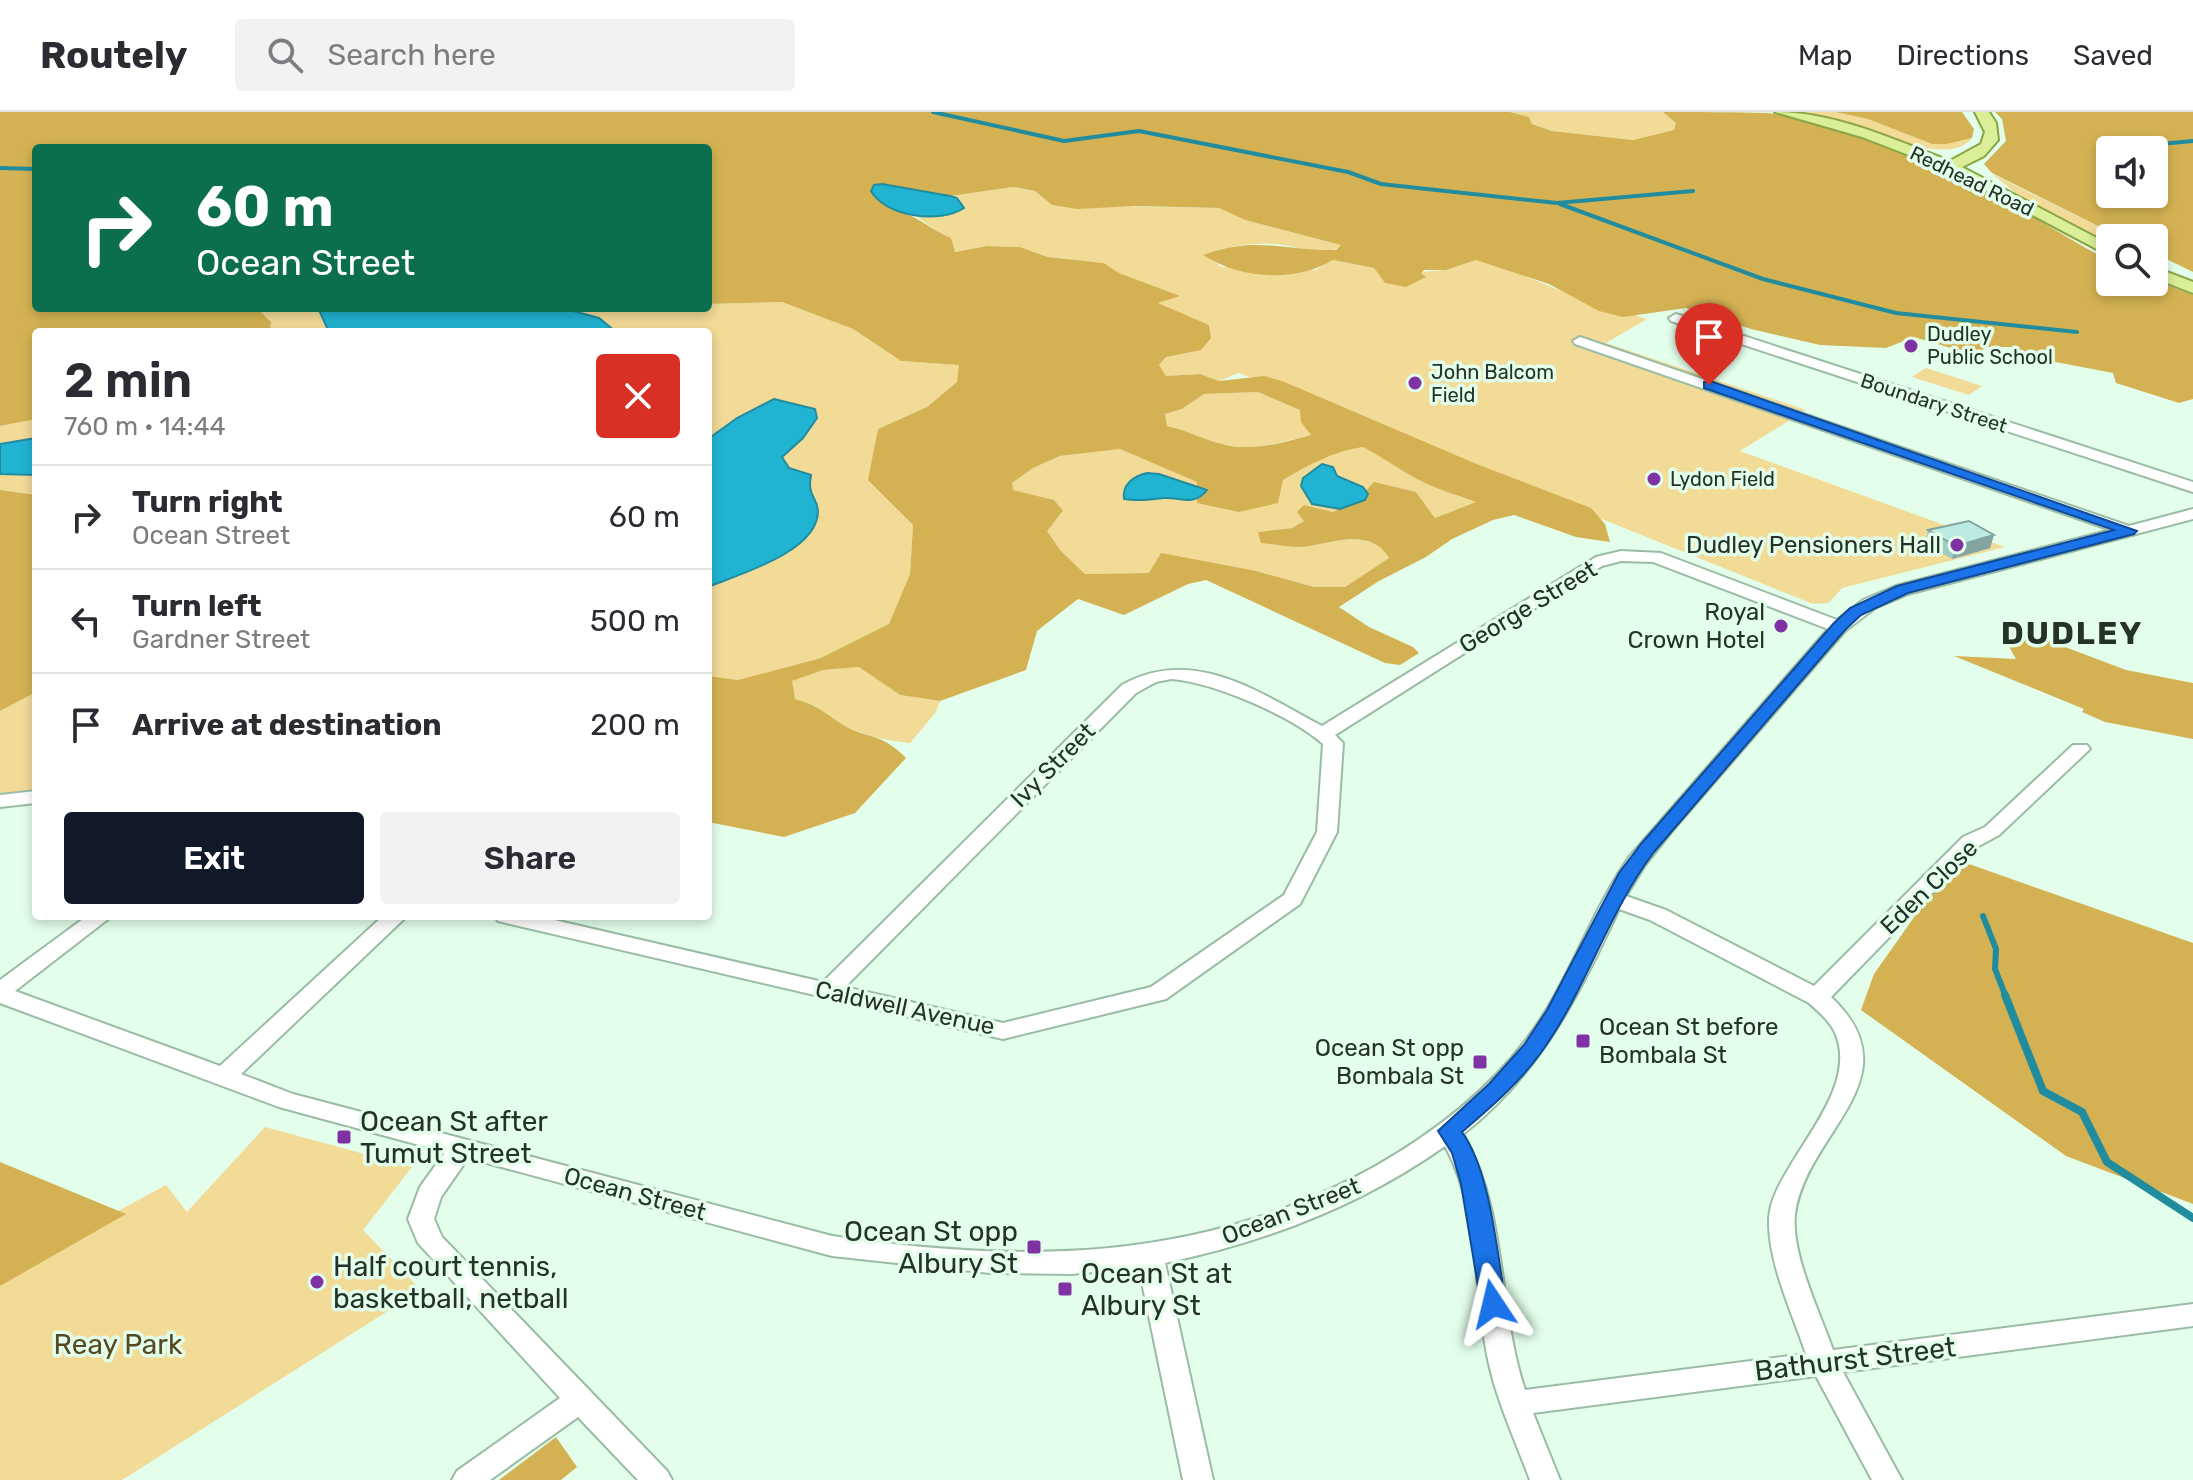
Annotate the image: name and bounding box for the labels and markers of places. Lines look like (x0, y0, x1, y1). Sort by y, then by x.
pin (1675, 303, 1743, 385)
place label: Dudley Public School (1927, 322, 2053, 369)
marker: Dudley Public School (1902, 337, 1920, 355)
place label: John Balcom Field (1431, 360, 1554, 407)
marker: John Balcom Field (1406, 374, 1424, 392)
place label: Lydon Field (1670, 467, 1775, 491)
marker: Lydon Field (1645, 470, 1663, 488)
place label: Dudley Pensioners Hall (1686, 531, 1941, 559)
marker: Dudley Pensioners Hall (1948, 536, 1966, 554)
place label: Royal Crown Hotel (1628, 598, 1765, 654)
marker: Royal Crown Hotel (1772, 617, 1790, 635)
place label: Ocean St before Bombala St (1599, 1013, 1779, 1069)
marker: Ocean St before Bombala St (1574, 1032, 1592, 1050)
place label: Ocean St opp Bombala St (1315, 1034, 1464, 1090)
marker: Ocean St opp Bombala St (1471, 1053, 1489, 1071)
place label: Ocean St after Tumut Street (360, 1105, 548, 1170)
marker: Ocean St after Tumut Street (335, 1128, 353, 1146)
place label: Ocean St opp Albury St (844, 1215, 1018, 1280)
marker: Ocean St opp Albury St (1025, 1238, 1043, 1256)
place label: Half court tennis, basketball, netball (333, 1250, 568, 1315)
place label: Ocean St at Albury St (1081, 1257, 1232, 1322)
marker: Half court tennis, basketball, netball (308, 1273, 326, 1291)
marker: Ocean St at Albury St (1056, 1280, 1074, 1298)

